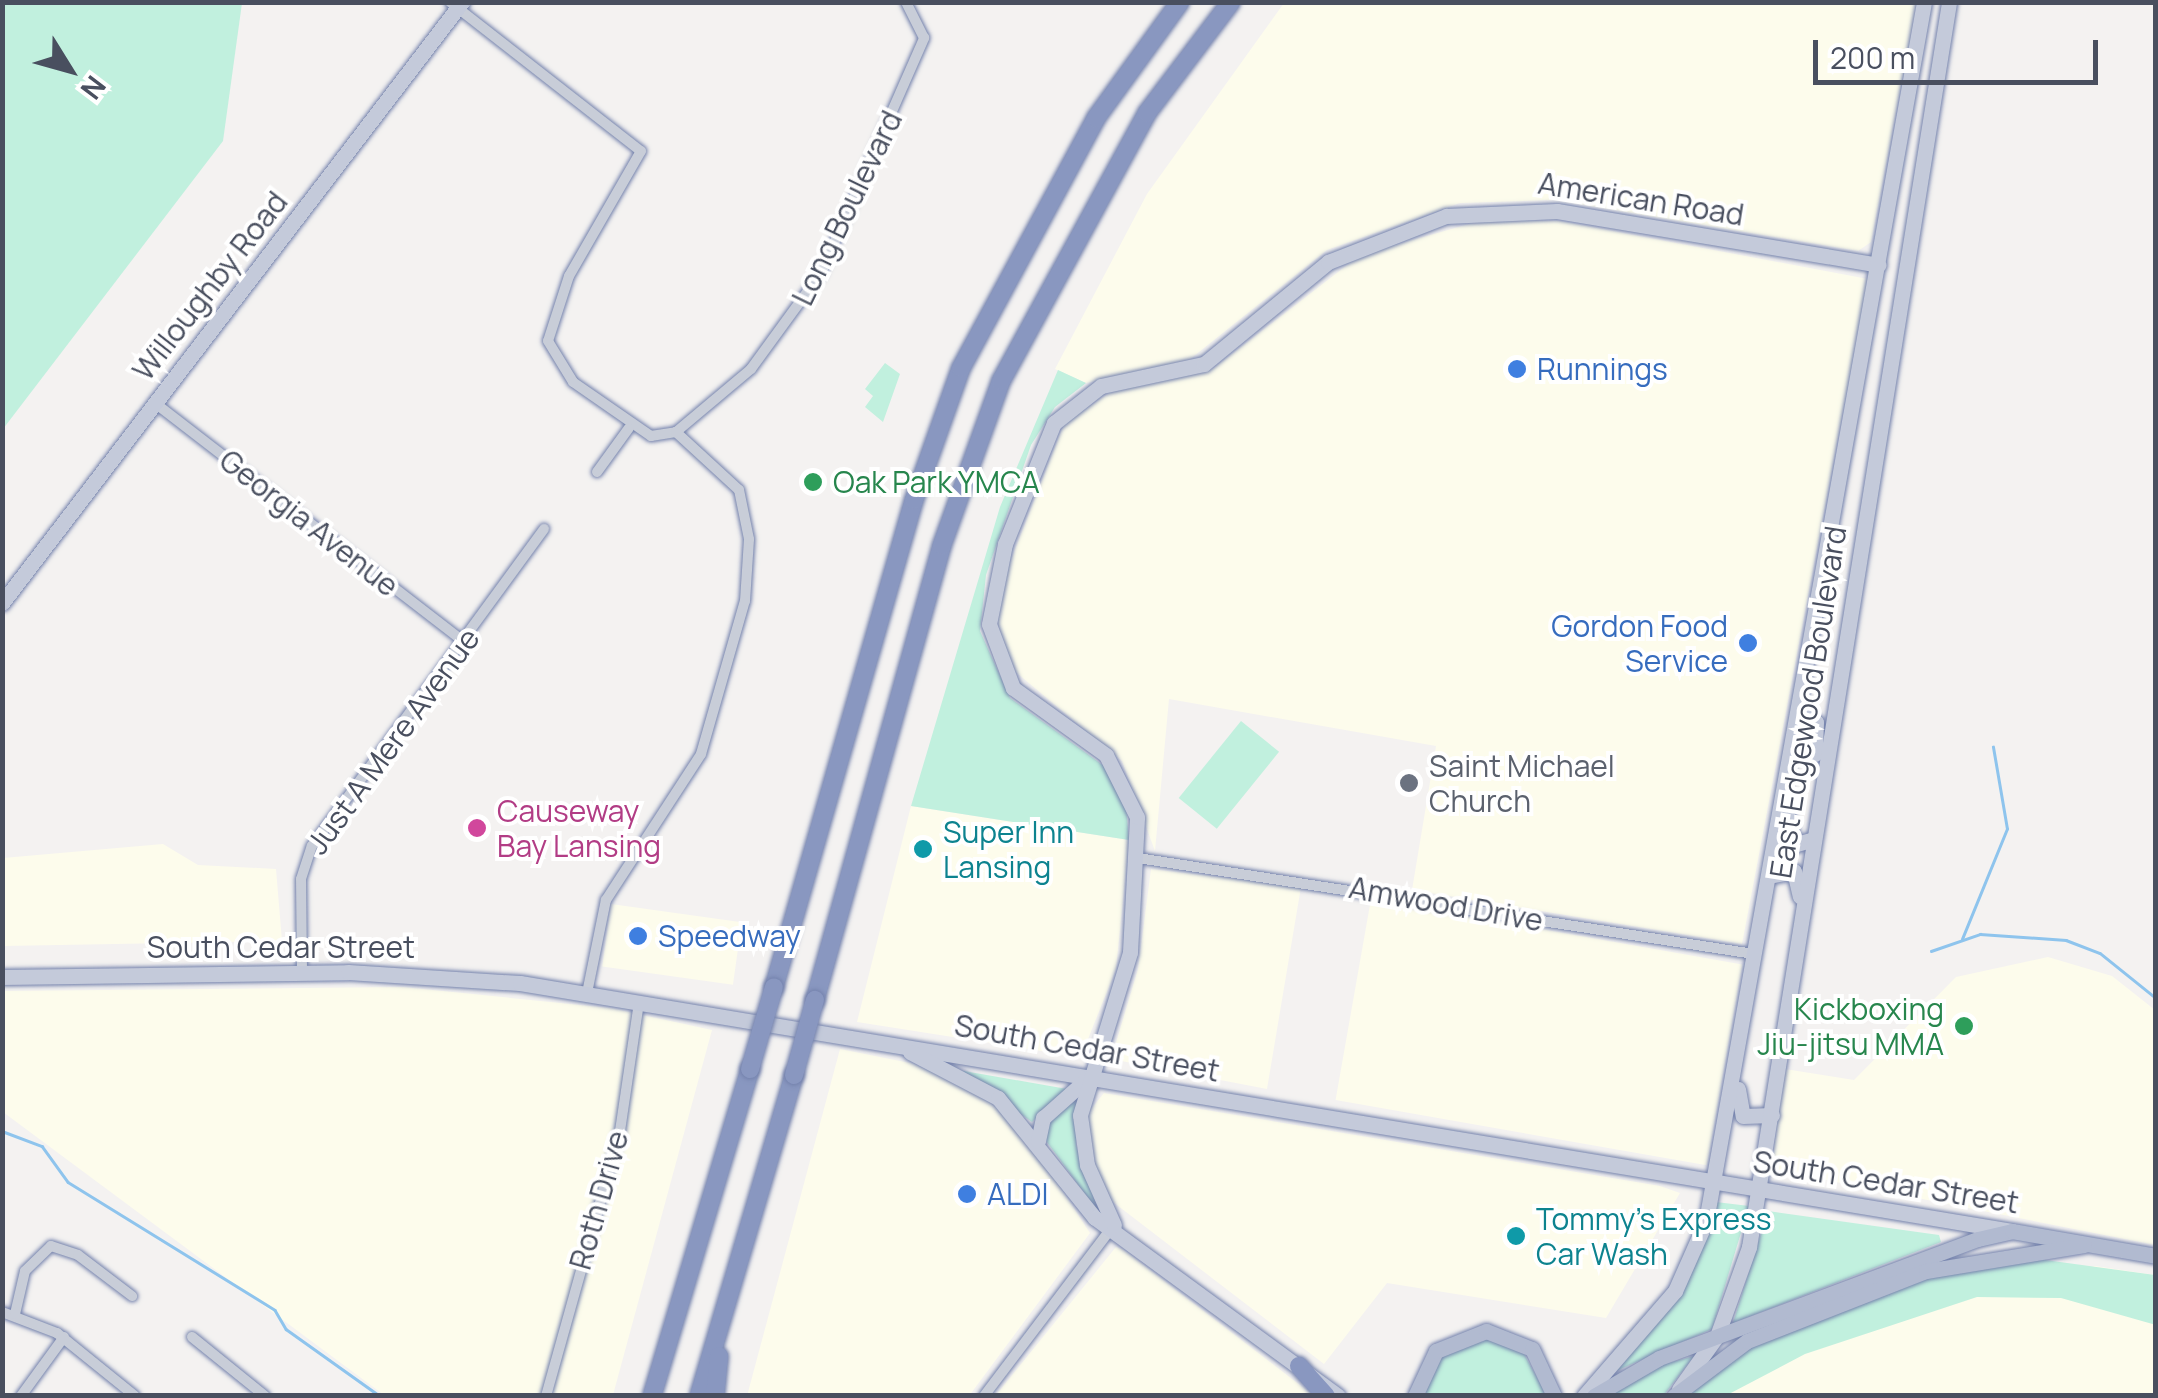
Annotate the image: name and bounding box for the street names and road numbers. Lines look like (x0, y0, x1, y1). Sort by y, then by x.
street label: Long Boulevard (784, 105, 910, 311)
street label: American Road (1536, 165, 1746, 233)
street label: Willoughby Road (125, 184, 295, 388)
street label: Georgia Avenue (213, 442, 405, 604)
street label: East Edgewood Boulevard (1762, 523, 1854, 881)
street label: Just A Mere Avenue (299, 621, 487, 861)
street label: Amwood Drive (1346, 869, 1546, 939)
street label: South Cedar Street (147, 929, 415, 965)
street label: South Cedar Street (952, 1007, 1222, 1089)
street label: Roth Drive (562, 1126, 636, 1274)
street label: South Cedar Street (1751, 1143, 2021, 1221)

